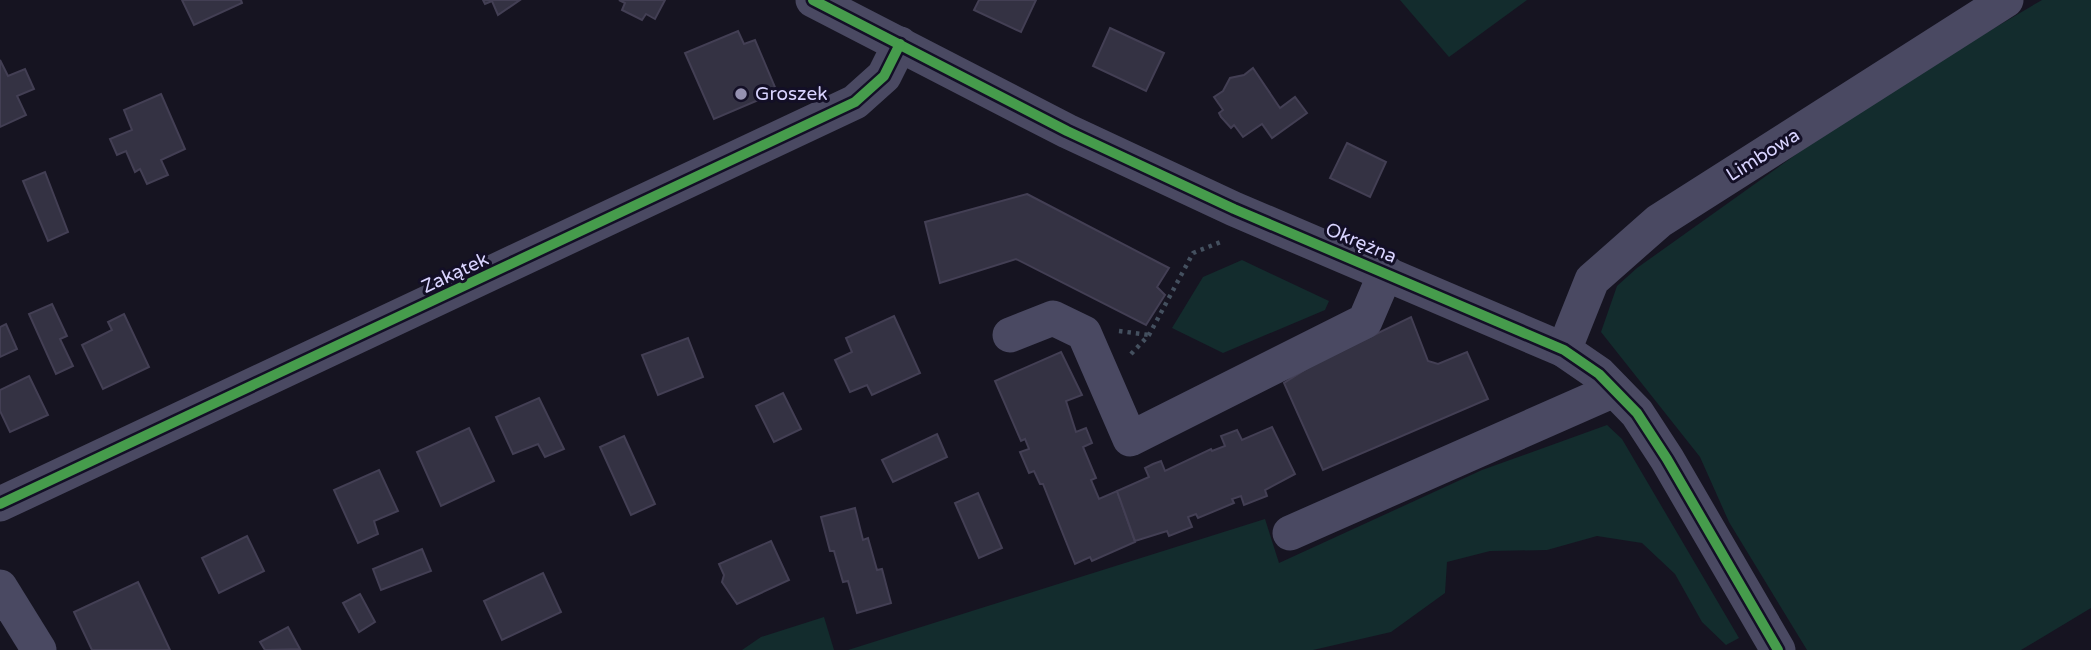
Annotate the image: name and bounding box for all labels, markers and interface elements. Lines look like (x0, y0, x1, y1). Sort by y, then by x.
place label: Groszek (755, 83, 828, 105)
marker: Groszek (733, 86, 749, 102)
street label: Limbowa (1722, 124, 1804, 186)
street label: Okrężna (1322, 218, 1400, 268)
street label: Zakątek (418, 248, 492, 298)

